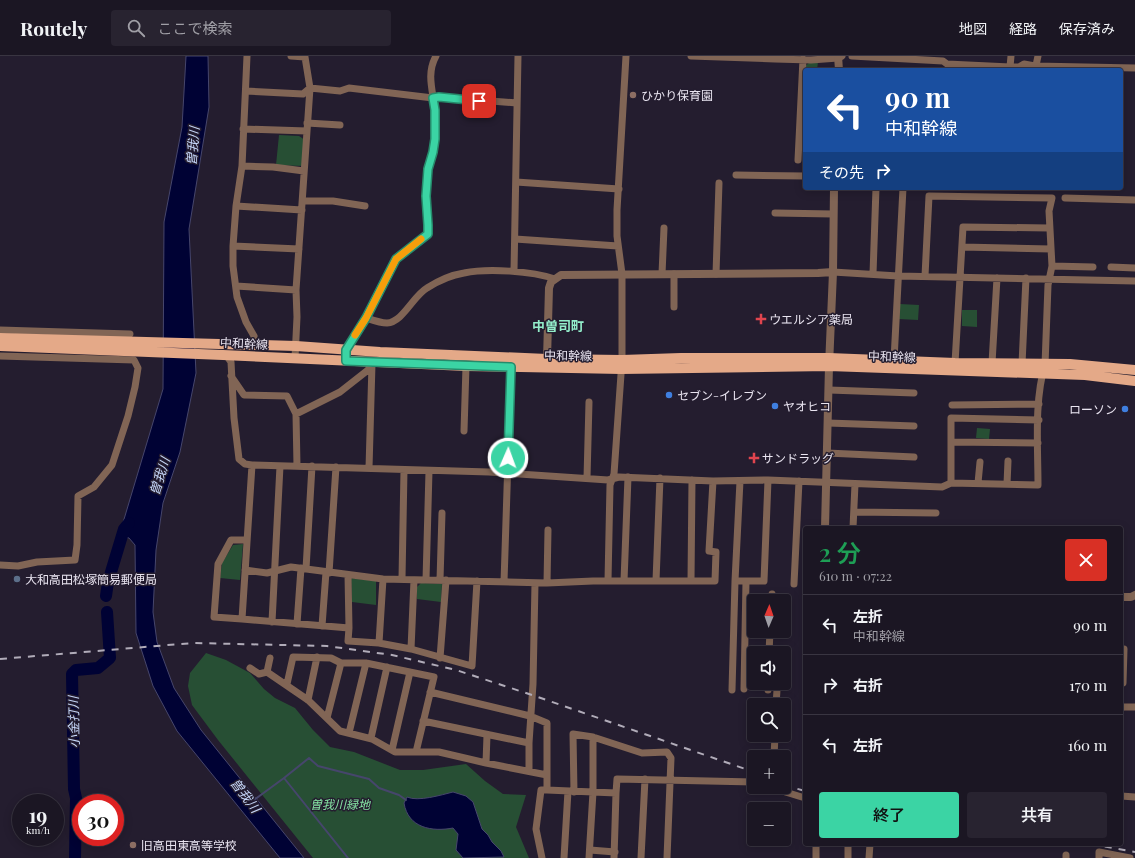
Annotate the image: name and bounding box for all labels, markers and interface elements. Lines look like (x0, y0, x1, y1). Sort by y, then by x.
search box (111, 10, 391, 46)
text: Routely (20, 15, 87, 41)
icon: search (125, 17, 147, 39)
text: ここで検索 (157, 18, 232, 38)
text: 地図 (959, 19, 987, 38)
text: 経路 (1009, 19, 1037, 38)
text: 保存済み (1059, 19, 1115, 38)
text: 90 m (885, 78, 950, 115)
pin (462, 84, 496, 118)
icon: left (819, 84, 871, 136)
place label: ひかり保育園 (641, 87, 713, 103)
icon: arrive (468, 90, 490, 112)
marker: ひかり保育園 (628, 90, 638, 100)
text: 中和幹線 (885, 116, 957, 140)
water label: 曽我川 (182, 124, 202, 166)
icon: right (872, 160, 894, 182)
text: その先 (819, 162, 864, 182)
place label: ウエルシア薬局 (769, 311, 853, 327)
marker: ウエルシア薬局 (756, 314, 766, 324)
district label: 中曽司町 (532, 317, 584, 334)
street label: 中和幹線 (220, 334, 268, 352)
street label: 中和幹線 (544, 347, 592, 363)
street label: 中和幹線 (868, 347, 916, 365)
place label: セブン-イレブン (677, 387, 767, 403)
marker: セブン-イレブン (664, 390, 674, 400)
place label: ヤオヒコ (783, 398, 831, 414)
marker: ヤオヒコ (770, 401, 780, 411)
place label: ローソン (1069, 401, 1117, 417)
marker: ローソン (1120, 404, 1130, 414)
position arrow (487, 437, 529, 479)
place label: サンドラッグ (762, 450, 834, 466)
water label: 曽我川 (145, 453, 173, 497)
marker: サンドラッグ (749, 453, 759, 463)
text: 2 分 (819, 536, 861, 568)
button: close (1065, 539, 1107, 581)
text: 610 m · 07:22 (819, 567, 892, 584)
place label: 大和高田松塚簡易郵便局 (25, 571, 157, 587)
marker: 大和高田松塚簡易郵便局 (12, 574, 22, 584)
north arrow (747, 594, 791, 638)
map controls (747, 594, 791, 846)
text: 左折 (853, 606, 883, 626)
icon: left (819, 614, 841, 636)
text: 90 m (1073, 615, 1107, 635)
text: 中和幹線 (853, 627, 905, 644)
button: sound (747, 646, 791, 690)
icon: right (819, 674, 841, 696)
text: 右折 (853, 675, 883, 695)
text: 170 m (1069, 675, 1107, 695)
water label: 小金打川 (64, 694, 82, 748)
button: search (747, 698, 791, 742)
icon: left (819, 734, 841, 756)
text: 左折 (853, 735, 883, 755)
text: 160 m (1068, 735, 1107, 755)
button: + (747, 750, 791, 794)
water label: 曽我川 (227, 774, 266, 817)
button: 終了 (819, 792, 959, 838)
button: 共有 (967, 792, 1107, 838)
speed limit sign: 30 (72, 794, 124, 846)
park label: 曽我川緑地 (310, 796, 372, 812)
text: 19 (29, 801, 47, 828)
button: − (747, 802, 791, 846)
text: km/h (26, 823, 50, 837)
place label: 旧高田東高等学校 (141, 837, 237, 853)
marker: 旧高田東高等学校 (128, 840, 138, 850)

